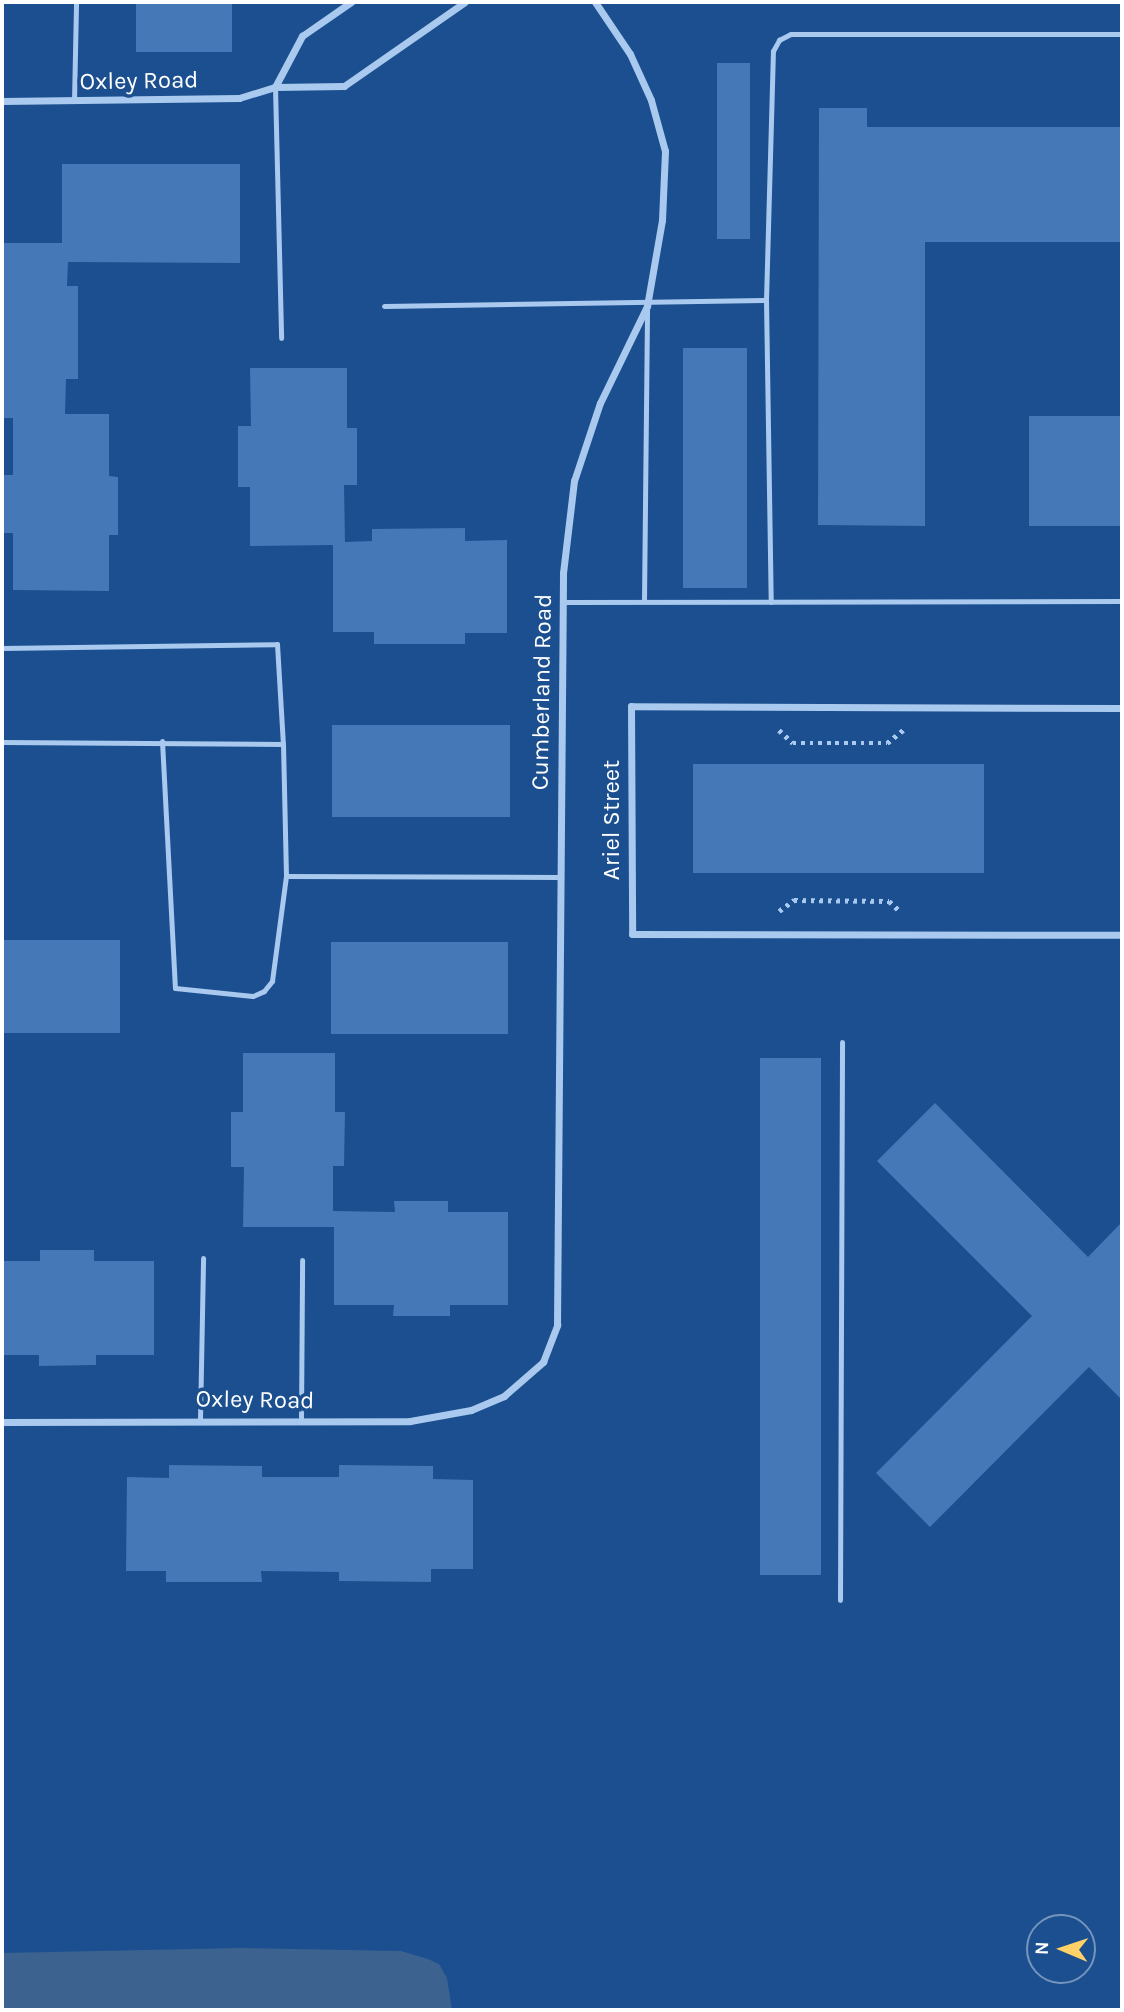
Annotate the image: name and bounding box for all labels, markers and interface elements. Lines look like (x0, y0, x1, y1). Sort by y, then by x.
street label: Oxley Road (79, 66, 199, 96)
street label: Cumberland Road (526, 594, 558, 790)
street label: Ariel Street (598, 760, 626, 880)
street label: Oxley Road (195, 1385, 315, 1415)
north arrow (1026, 1914, 1096, 1984)
text: N (1031, 1941, 1053, 1956)

